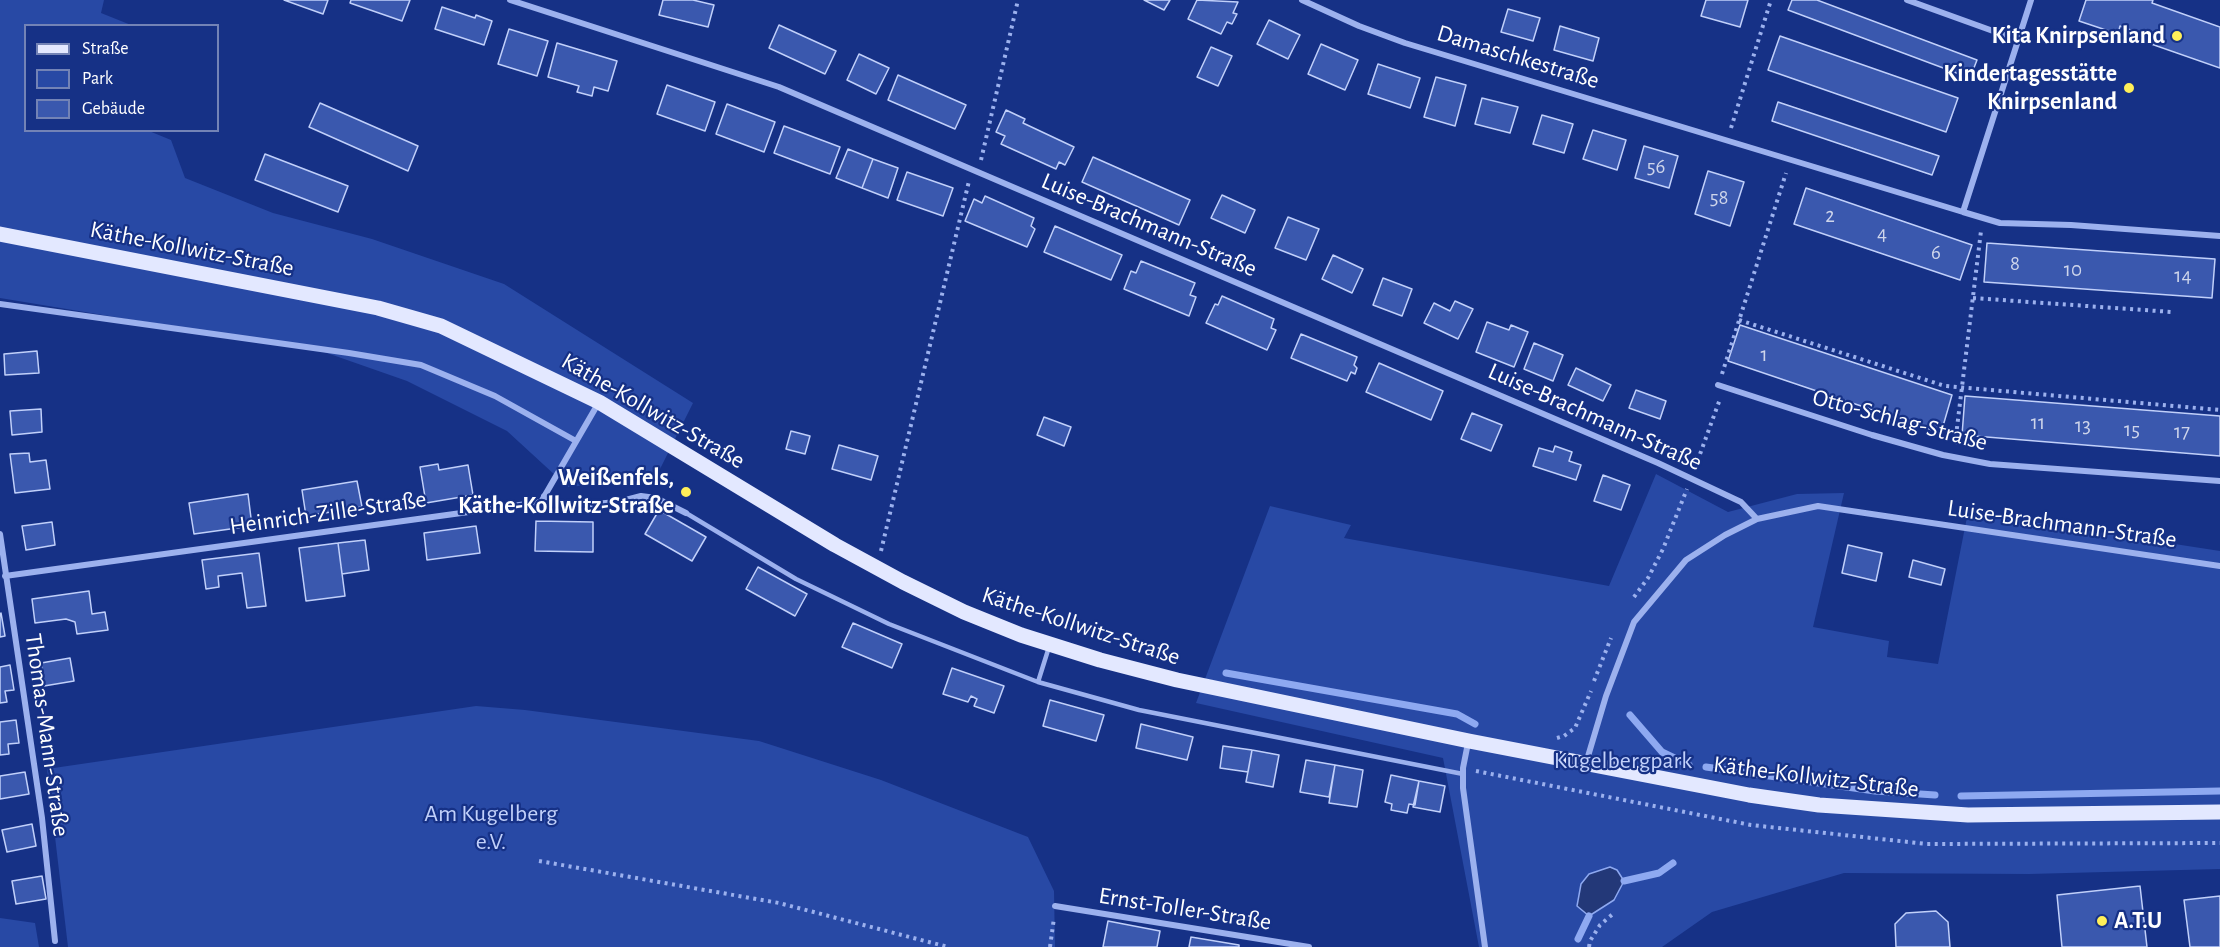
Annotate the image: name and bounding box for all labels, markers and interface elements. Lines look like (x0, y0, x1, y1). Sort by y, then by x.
street label: Damaschkestraße (1433, 19, 1603, 95)
place label: Kita Knirpsenland (1992, 22, 2165, 50)
legend (24, 24, 219, 132)
marker: Kita Knirpsenland (2170, 29, 2184, 43)
text: Straße (82, 40, 128, 58)
place label: Kindertagesstätte Knirpsenland (1943, 60, 2117, 116)
text: Park (82, 70, 113, 88)
marker: Kindertagesstätte Knirpsenland (2122, 81, 2136, 95)
text: Gebäude (82, 100, 145, 118)
house number: 56 (1647, 154, 1665, 180)
street label: Luise-Brachmann-Straße (1037, 167, 1261, 283)
house number: 58 (1710, 185, 1728, 211)
house number: 2 (1825, 203, 1835, 229)
street label: Käthe-Kollwitz-Straße (88, 215, 296, 283)
house number: 4 (1877, 221, 1887, 247)
house number: 6 (1931, 240, 1941, 266)
house number: 8 (2010, 251, 2020, 277)
house number: 10 (2064, 257, 2082, 283)
house number: 14 (2174, 263, 2192, 289)
house number: 1 (1760, 342, 1768, 368)
street label: Käthe-Kollwitz-Straße (556, 347, 750, 475)
street label: Luise-Brachmann-Straße (1484, 357, 1706, 477)
street label: Otto-Schlag-Straße (1809, 383, 1991, 457)
house number: 11 (2031, 410, 2045, 436)
house number: 13 (2075, 413, 2091, 439)
house number: 15 (2124, 417, 2140, 443)
house number: 17 (2174, 419, 2190, 445)
place label: Weißenfels, Käthe-Kollwitz-Straße (458, 464, 674, 520)
street label: Heinrich-Zille-Straße (228, 485, 428, 541)
marker: Weißenfels, Käthe-Kollwitz-Straße (679, 485, 693, 499)
street label: Luise-Brachmann-Straße (1946, 494, 2178, 554)
street label: Käthe-Kollwitz-Straße (978, 580, 1184, 672)
street label: Thomas-Mann-Straße (18, 632, 76, 838)
park label: Kugelbergpark (1554, 747, 1692, 775)
street label: Käthe-Kollwitz-Straße (1712, 750, 1920, 804)
park label: Am Kugelberg e.V. (424, 800, 558, 856)
street label: Ernst-Toller-Straße (1097, 881, 1273, 937)
place label: A.T.U (2114, 907, 2162, 935)
marker: A.T.U (2095, 914, 2109, 928)

